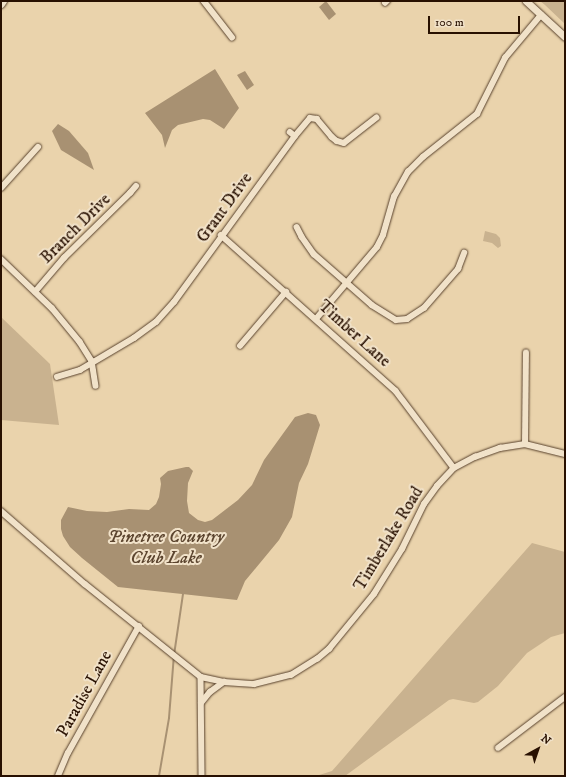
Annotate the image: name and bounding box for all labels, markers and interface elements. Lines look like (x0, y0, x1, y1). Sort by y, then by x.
scale bar (430, 8, 522, 34)
text: 100 m (435, 15, 464, 30)
street label: Grant Drive (193, 169, 257, 247)
street label: Branch Drive (37, 190, 115, 268)
street label: Timber Lane (314, 296, 394, 372)
street label: Timberlake Road (350, 483, 428, 595)
water label: Pinetree Country Club Lake (108, 527, 224, 570)
street label: Paradise Lane (53, 647, 117, 741)
north arrow (518, 729, 558, 769)
text: N (538, 732, 554, 748)

